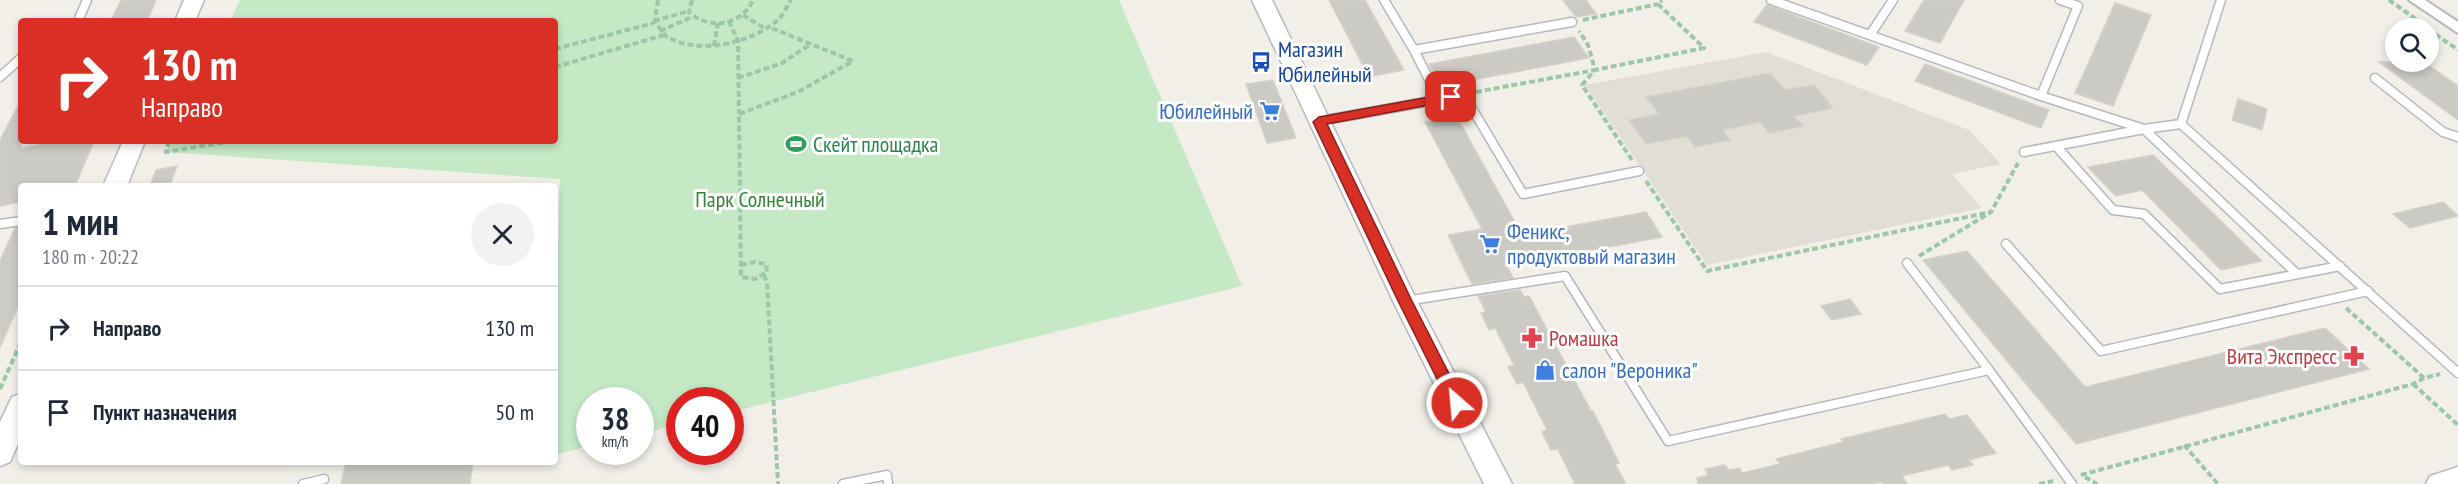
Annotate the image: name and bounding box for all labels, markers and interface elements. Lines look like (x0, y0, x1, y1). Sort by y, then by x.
map controls (2385, 18, 2439, 72)
button: search (2385, 18, 2439, 72)
place label: Магазин Юбилейный (1278, 35, 1372, 88)
text: 130 m (141, 37, 238, 92)
icon: right (42, 42, 120, 120)
bus stop icon: Магазин Юбилейный (1249, 50, 1273, 74)
pin (1425, 71, 1476, 122)
icon: arrive (1434, 80, 1467, 113)
text: Направо (141, 90, 223, 124)
place label: Юбилейный (1159, 97, 1253, 125)
supermarket icon: Юбилейный (1258, 99, 1282, 123)
place label: Скейт площадка (813, 130, 938, 158)
sports icon: Скейт площадка (784, 132, 808, 156)
park label: Парк Солнечный (695, 185, 825, 213)
text: 1 мин (42, 198, 119, 245)
button: close (471, 203, 534, 266)
place label: Феникс, продуктовый магазин (1507, 217, 1676, 270)
supermarket icon: Феникс, продуктовый магазин (1478, 232, 1502, 256)
text: 180 m · 20:22 (42, 244, 139, 270)
icon: right (42, 312, 75, 345)
text: Направо (93, 314, 161, 342)
text: 130 m (485, 314, 534, 342)
place label: Ромашка (1549, 324, 1618, 352)
pharmacy icon: Ромашка (1520, 326, 1544, 350)
place label: Вита Экспресс (2227, 342, 2337, 370)
pharmacy icon: Вита Экспресс (2342, 344, 2366, 368)
place label: салон "Вероника" (1562, 356, 1698, 384)
shop icon: салон "Вероника" (1533, 358, 1557, 382)
position arrow (1425, 371, 1489, 435)
speed limit sign: 40 (666, 387, 744, 465)
icon: arrive (42, 396, 75, 429)
text: Пункт назначения (93, 398, 237, 426)
text: 50 m (495, 398, 534, 426)
text: 38 (601, 399, 629, 438)
text: km/h (602, 432, 628, 451)

